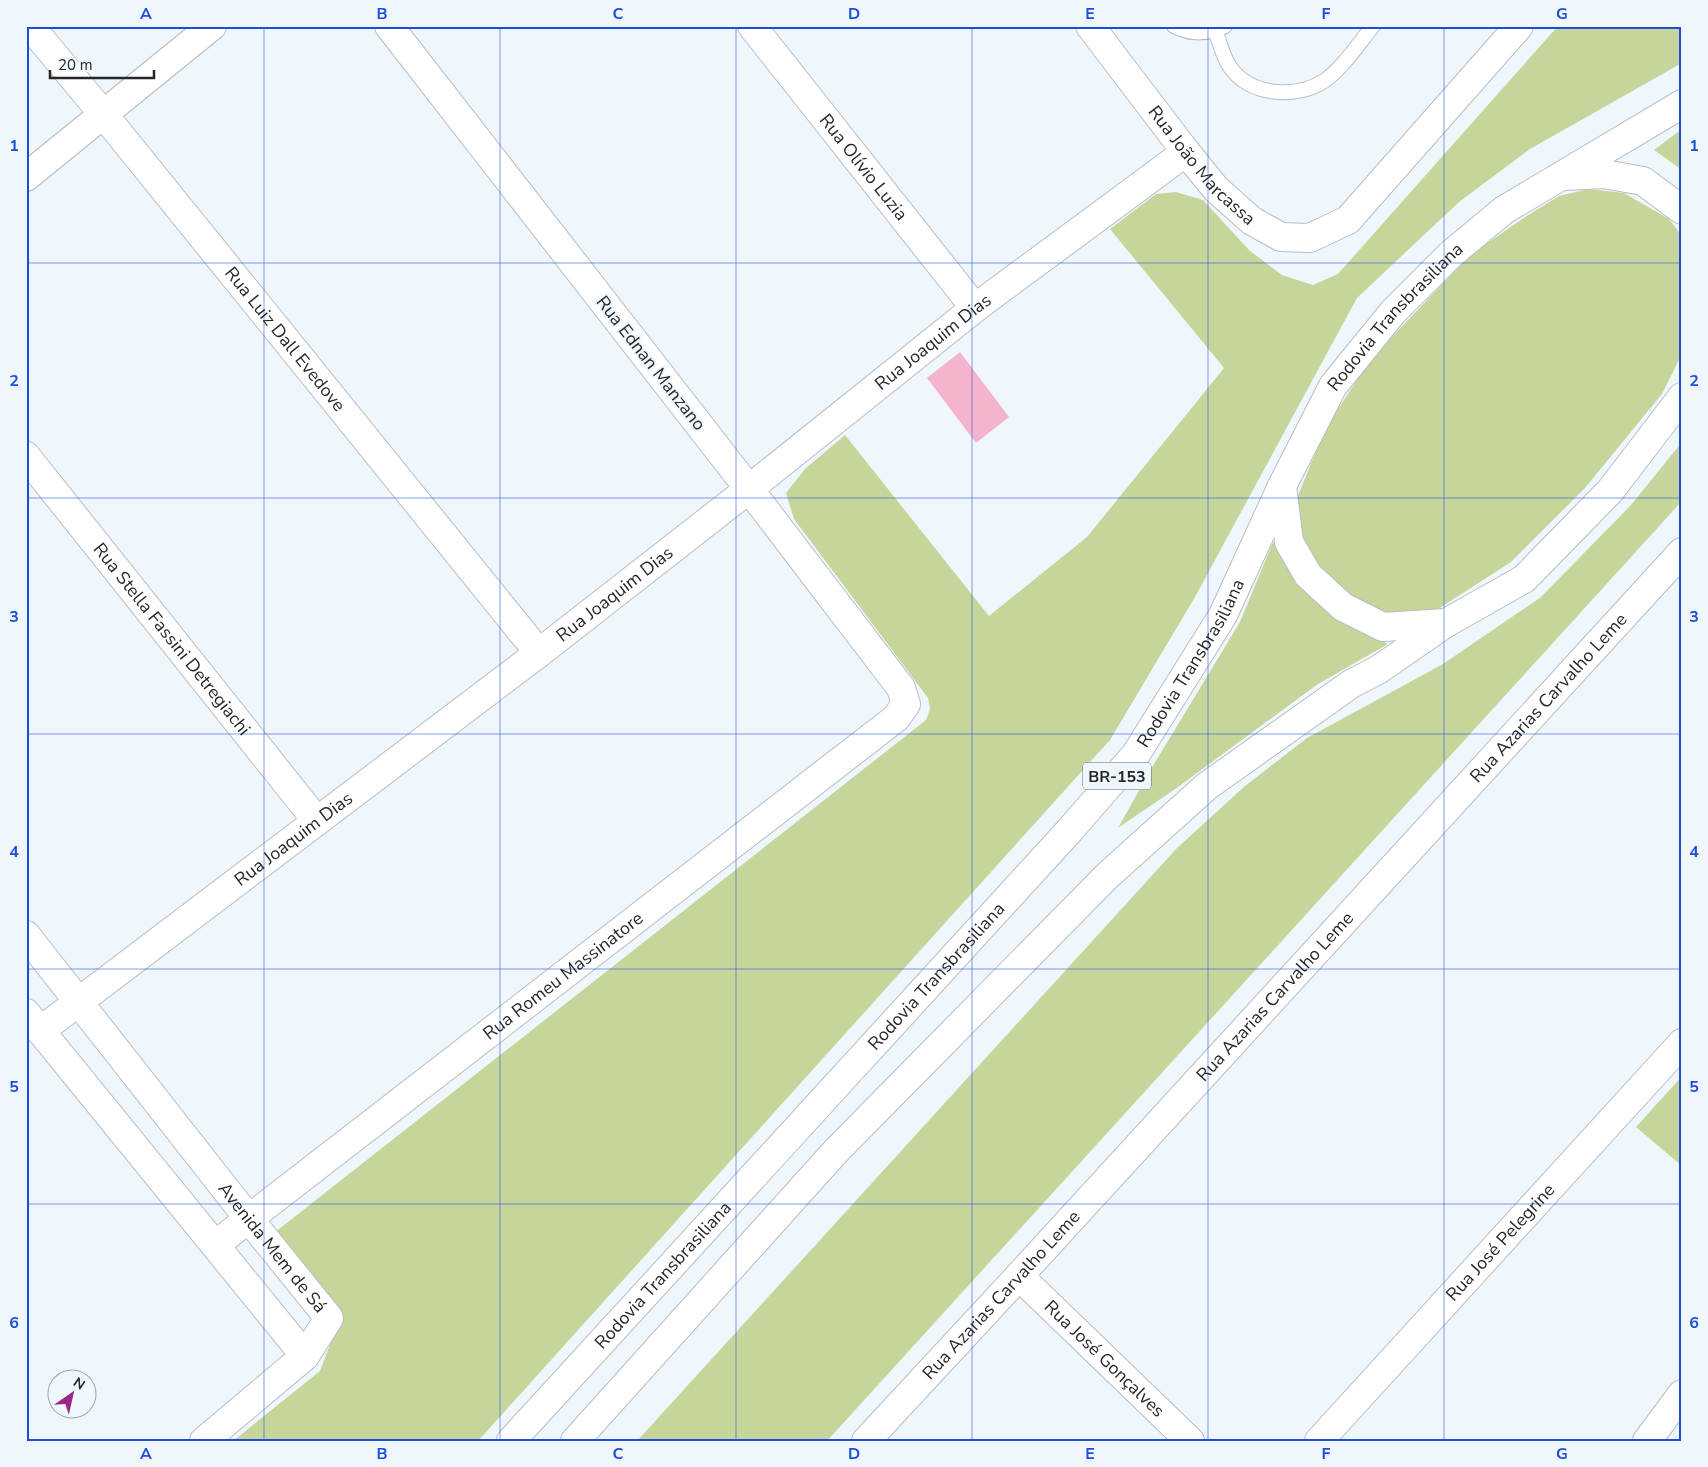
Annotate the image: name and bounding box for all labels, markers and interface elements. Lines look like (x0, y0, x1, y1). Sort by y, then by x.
text: A (140, 3, 152, 25)
text: B (376, 3, 388, 25)
text: C (613, 3, 624, 25)
text: D (848, 3, 860, 25)
text: E (1085, 3, 1095, 25)
text: F (1322, 3, 1331, 25)
text: G (1556, 3, 1568, 25)
scale bar (50, 48, 154, 80)
text: 20 m (58, 55, 93, 75)
street label: Rua João Marcassa (1143, 101, 1261, 231)
street label: Rua Olívio Luzia (814, 109, 913, 225)
text: 1 (9, 135, 19, 157)
text: 1 (1689, 135, 1699, 157)
street label: Rodovia Transbrasiliana (1322, 237, 1468, 396)
street label: Rua Luiz Dall Evedove (219, 262, 351, 417)
street label: Rua Joaquim Dias (870, 288, 996, 396)
street label: Rua Ednan Manzano (591, 291, 711, 435)
text: 2 (9, 370, 19, 392)
text: 2 (1689, 370, 1699, 392)
street label: Rua Stella Fassini Detregiachi (88, 538, 256, 740)
street label: Rua Joaquim Dias (551, 541, 678, 647)
street label: Rodovia Transbrasiliana (1131, 575, 1250, 752)
text: 3 (9, 606, 19, 628)
text: 3 (1689, 606, 1699, 628)
street label: Rua Azarias Carvalho Leme (1465, 608, 1632, 788)
road number: BR-153 (1083, 762, 1151, 789)
street label: Rua Joaquim Dias (229, 786, 357, 892)
text: 4 (9, 841, 19, 863)
text: 4 (1689, 841, 1699, 863)
street label: Rodovia Transbrasiliana (863, 897, 1010, 1055)
street label: Rua Romeu Massinatore (478, 906, 648, 1045)
street label: Rua Azarias Carvalho Leme (1191, 906, 1359, 1087)
text: 5 (9, 1076, 19, 1098)
text: 5 (1689, 1076, 1699, 1098)
street label: Avenida Mem de Sá (213, 1177, 332, 1318)
street label: Rua José Pelegrine (1440, 1178, 1560, 1306)
street label: Rodovia Transbrasiliana (589, 1196, 737, 1354)
street label: Rua Azarias Carvalho Leme (917, 1205, 1085, 1385)
street label: Rua José Gonçalves (1039, 1295, 1170, 1422)
text: 6 (9, 1312, 19, 1334)
text: 6 (1689, 1312, 1699, 1334)
north arrow (48, 1370, 98, 1420)
text: N (69, 1373, 89, 1394)
text: A (140, 1443, 152, 1465)
text: B (376, 1443, 388, 1465)
text: C (613, 1443, 624, 1465)
text: D (848, 1443, 860, 1465)
text: E (1085, 1443, 1095, 1465)
text: F (1322, 1443, 1331, 1465)
text: G (1556, 1443, 1568, 1465)

